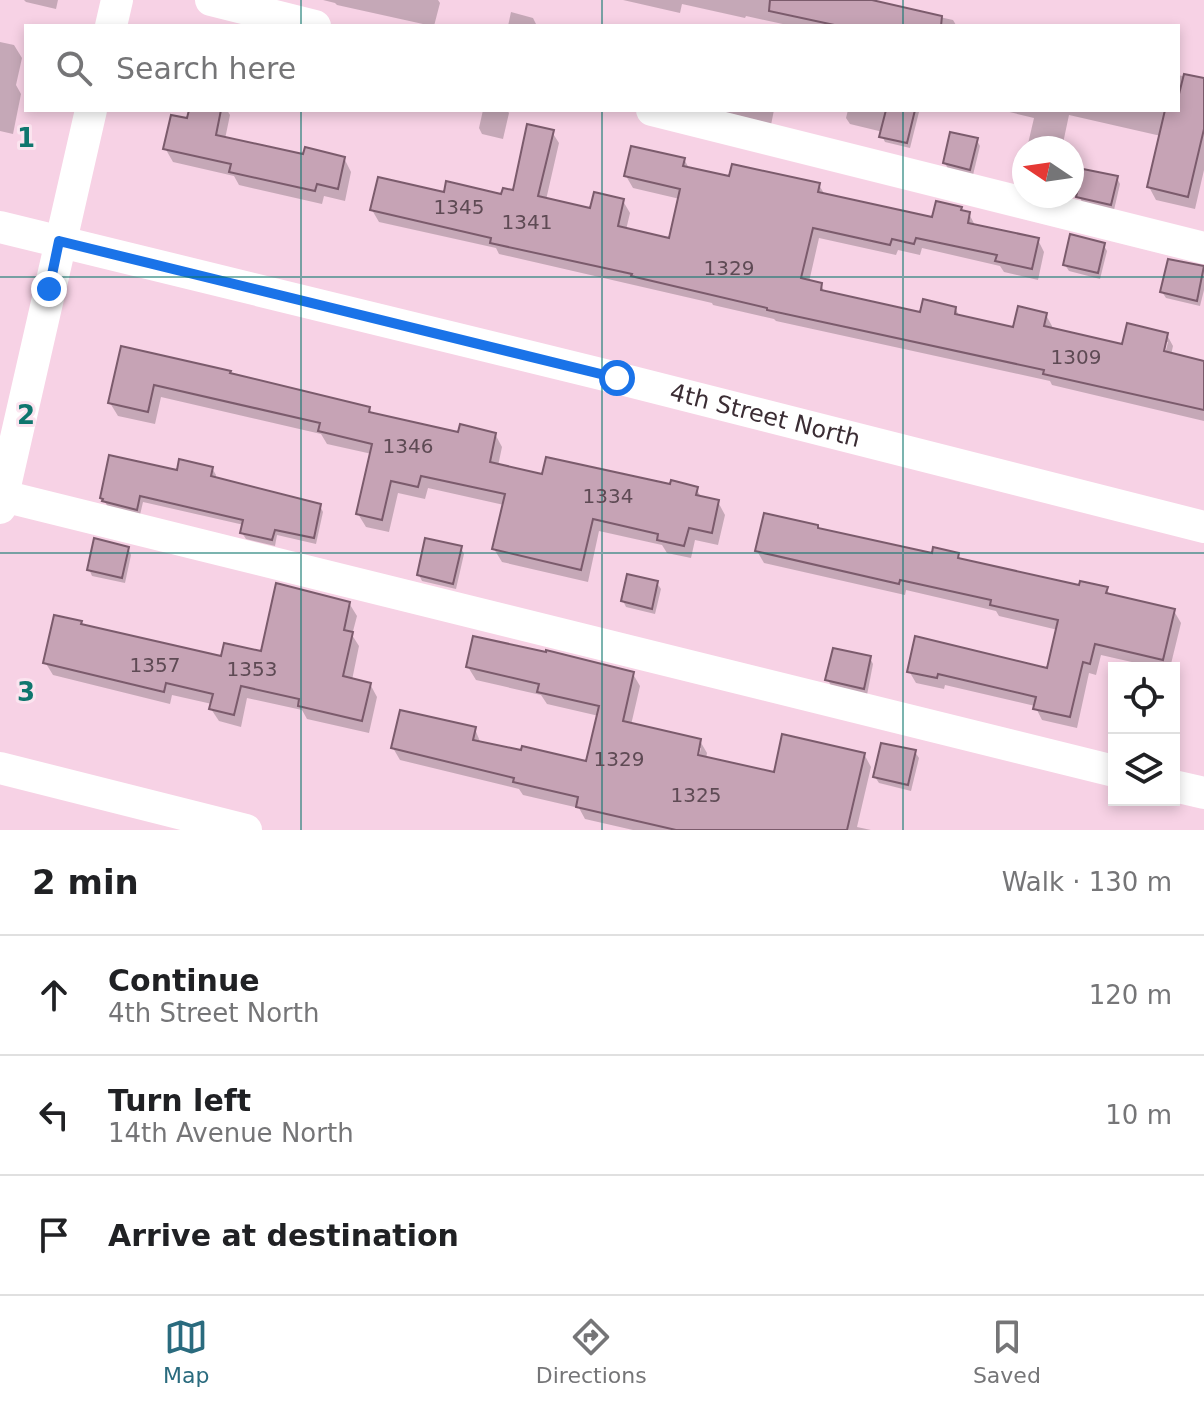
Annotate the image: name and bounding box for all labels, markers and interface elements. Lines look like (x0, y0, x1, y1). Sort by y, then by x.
search box (24, 24, 1180, 112)
icon: search (52, 46, 96, 90)
text: Search here (116, 51, 296, 86)
text: 1 (17, 123, 35, 153)
north arrow (1012, 136, 1084, 208)
house number: 1345 (434, 195, 484, 219)
house number: 1341 (502, 210, 552, 234)
house number: 1329 (704, 256, 754, 280)
route end (31, 271, 67, 307)
house number: 1309 (1051, 345, 1101, 369)
route start (599, 360, 635, 396)
street label: 4th Street North (667, 378, 863, 453)
text: 2 (17, 400, 35, 430)
house number: 1346 (383, 434, 433, 458)
house number: 1334 (583, 484, 633, 508)
house number: 1357 (130, 653, 180, 677)
house number: 1353 (227, 657, 277, 681)
map controls (1108, 662, 1180, 806)
button: locate (1108, 662, 1180, 734)
text: 3 (17, 677, 35, 707)
button: layers (1108, 734, 1180, 806)
house number: 1329 (594, 747, 644, 771)
house number: 1325 (671, 783, 721, 807)
text: 2 min (32, 862, 139, 902)
text: Walk · 130 m (1002, 867, 1172, 897)
text: Continue (108, 963, 260, 998)
icon: ahead (32, 973, 76, 1017)
text: 120 m (1089, 980, 1172, 1010)
text: 4th Street North (108, 998, 319, 1028)
text: Turn left (108, 1083, 251, 1118)
icon: left (32, 1093, 76, 1137)
text: 10 m (1105, 1100, 1172, 1130)
text: 14th Avenue North (108, 1118, 354, 1148)
icon: arrive (32, 1213, 76, 1257)
text: Arrive at destination (108, 1218, 459, 1253)
tab: Map (163, 1315, 210, 1388)
tab: Directions (536, 1315, 647, 1388)
tab: Saved (973, 1315, 1041, 1388)

